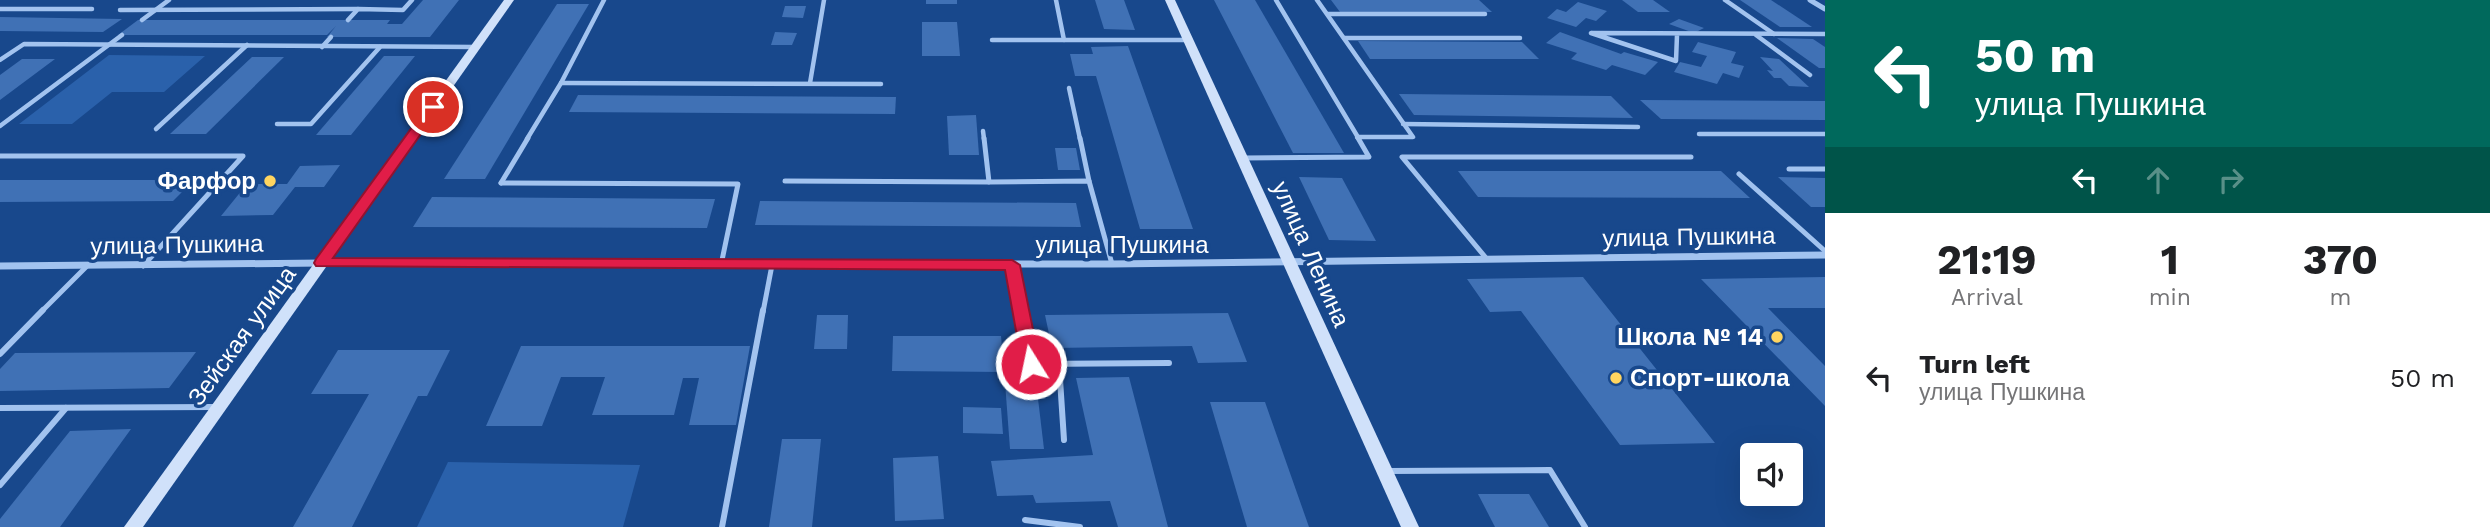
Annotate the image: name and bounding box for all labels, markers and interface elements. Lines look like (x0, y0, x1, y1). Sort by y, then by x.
text: 50 m (1975, 26, 2095, 84)
icon: left (1860, 28, 1951, 119)
pin (403, 77, 463, 137)
text: улица Пушкина (1975, 85, 2206, 123)
icon: arrive (414, 88, 452, 126)
icon: left (2066, 161, 2104, 199)
icon: ahead (2139, 161, 2177, 199)
icon: right (2212, 161, 2250, 199)
place label: Фарфор (158, 167, 256, 195)
marker: Фарфор (262, 173, 278, 189)
street label: улица Ленина (1266, 177, 1356, 332)
street label: улица Пушкина (1602, 221, 1776, 253)
street label: улица Пушкина (90, 229, 264, 261)
street label: улица Пушкина (1035, 231, 1209, 259)
text: 21:19 (1937, 235, 2037, 284)
text: 1 (2161, 235, 2179, 284)
text: 370 (2303, 235, 2378, 284)
street label: Зейская улица (182, 261, 302, 411)
text: Arrival (1951, 284, 2023, 311)
text: min (2149, 284, 2191, 311)
text: m (2330, 284, 2351, 311)
place label: Школа № 14 (1617, 323, 1763, 351)
position arrow (994, 327, 1068, 401)
marker: Школа № 14 (1769, 329, 1785, 345)
text: Turn left (1919, 349, 2030, 379)
icon: left (1860, 359, 1898, 397)
text: 50 m (2390, 363, 2455, 393)
place label: Спорт-школа (1630, 364, 1790, 392)
marker: Спорт-школа (1608, 370, 1624, 386)
text: улица Пушкина (1919, 379, 2085, 406)
map controls (1740, 443, 1803, 506)
button: sound (1740, 443, 1803, 506)

